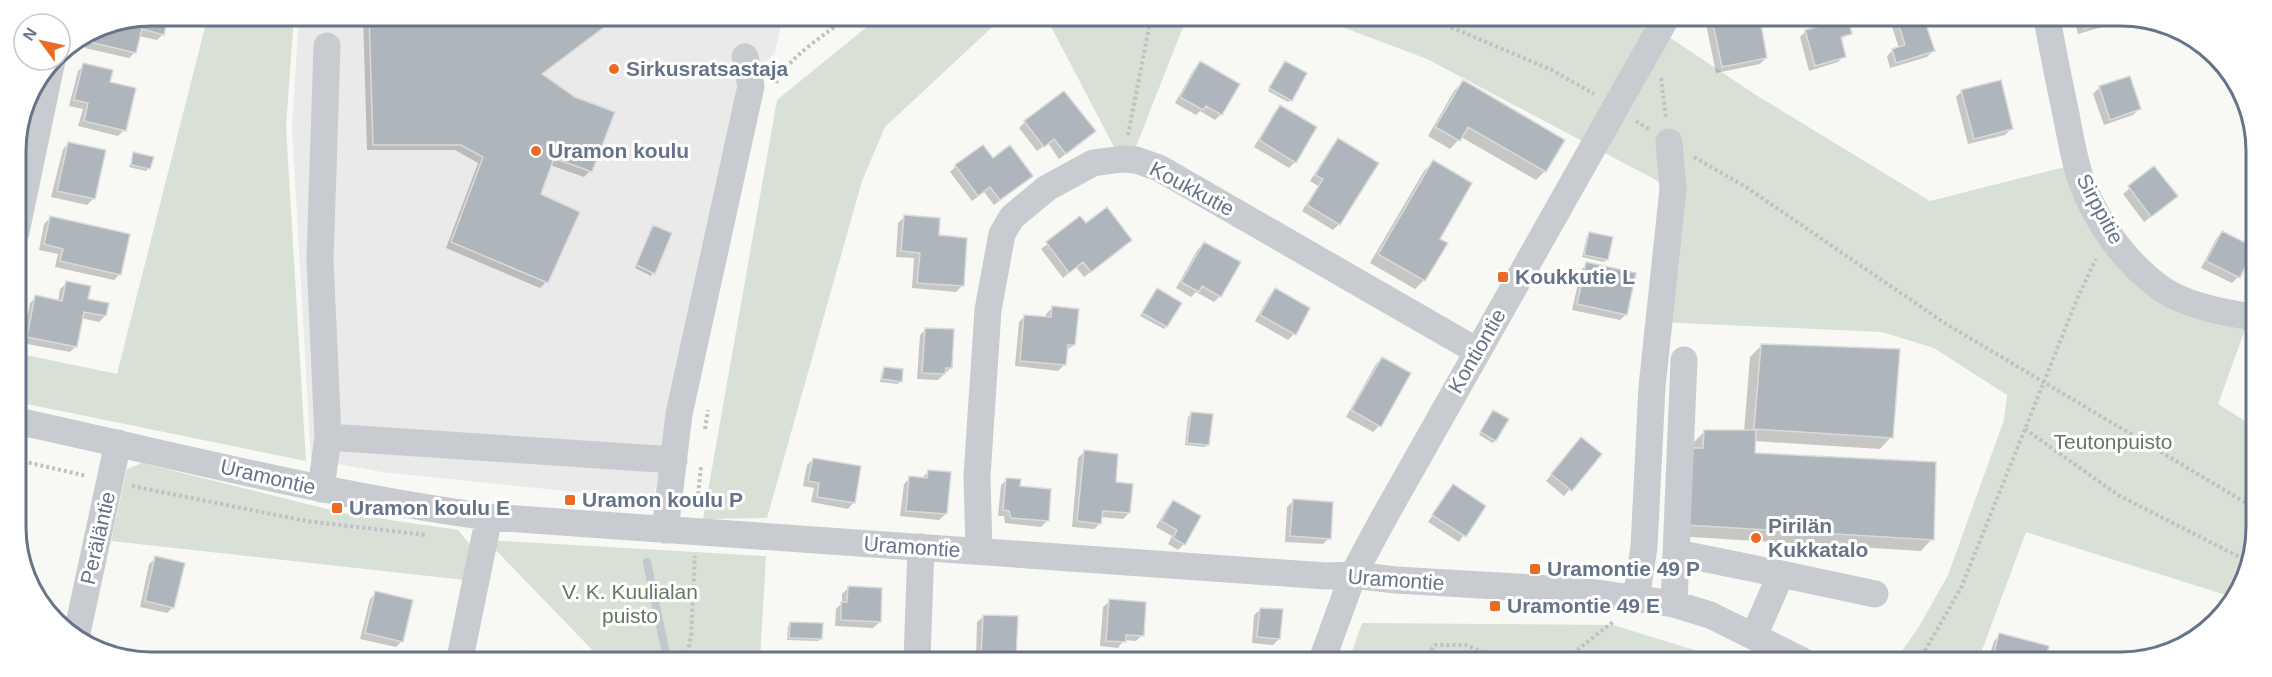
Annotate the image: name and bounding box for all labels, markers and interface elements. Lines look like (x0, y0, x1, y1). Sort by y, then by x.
north arrow (12, 12, 72, 72)
text: N (20, 25, 40, 44)
place label: Sirkusratsastaja (626, 57, 789, 80)
marker: Sirkusratsastaja (607, 62, 621, 76)
place label: Uramon koulu (548, 139, 689, 162)
marker: Uramon koulu (529, 144, 543, 158)
street label: Koukkutie (1146, 157, 1238, 220)
street label: Sirppitie (2072, 170, 2128, 248)
place label: Koukkutie L (1515, 265, 1635, 288)
marker: Koukkutie L (1496, 270, 1510, 284)
street label: Kontiontie (1443, 305, 1510, 397)
park label: Teutonpuisto (2053, 430, 2173, 453)
street label: Uramontie (218, 454, 318, 499)
place label: Uramon koulu P (582, 488, 743, 511)
street label: Peräläntie (76, 489, 119, 587)
marker: Uramon koulu P (563, 493, 577, 507)
place label: Uramon koulu E (349, 496, 510, 519)
marker: Uramon koulu E (330, 501, 344, 515)
place label: Pirilän Kukkatalo (1768, 514, 1868, 561)
marker: Pirilän Kukkatalo (1749, 531, 1763, 545)
street label: Uramontie (863, 532, 961, 561)
place label: Uramontie 49 P (1547, 557, 1700, 580)
marker: Uramontie 49 P (1528, 562, 1542, 576)
street label: Uramontie (1347, 565, 1445, 594)
park label: V. K. Kuulialan puisto (562, 580, 698, 627)
place label: Uramontie 49 E (1507, 594, 1660, 617)
marker: Uramontie 49 E (1488, 599, 1502, 613)

